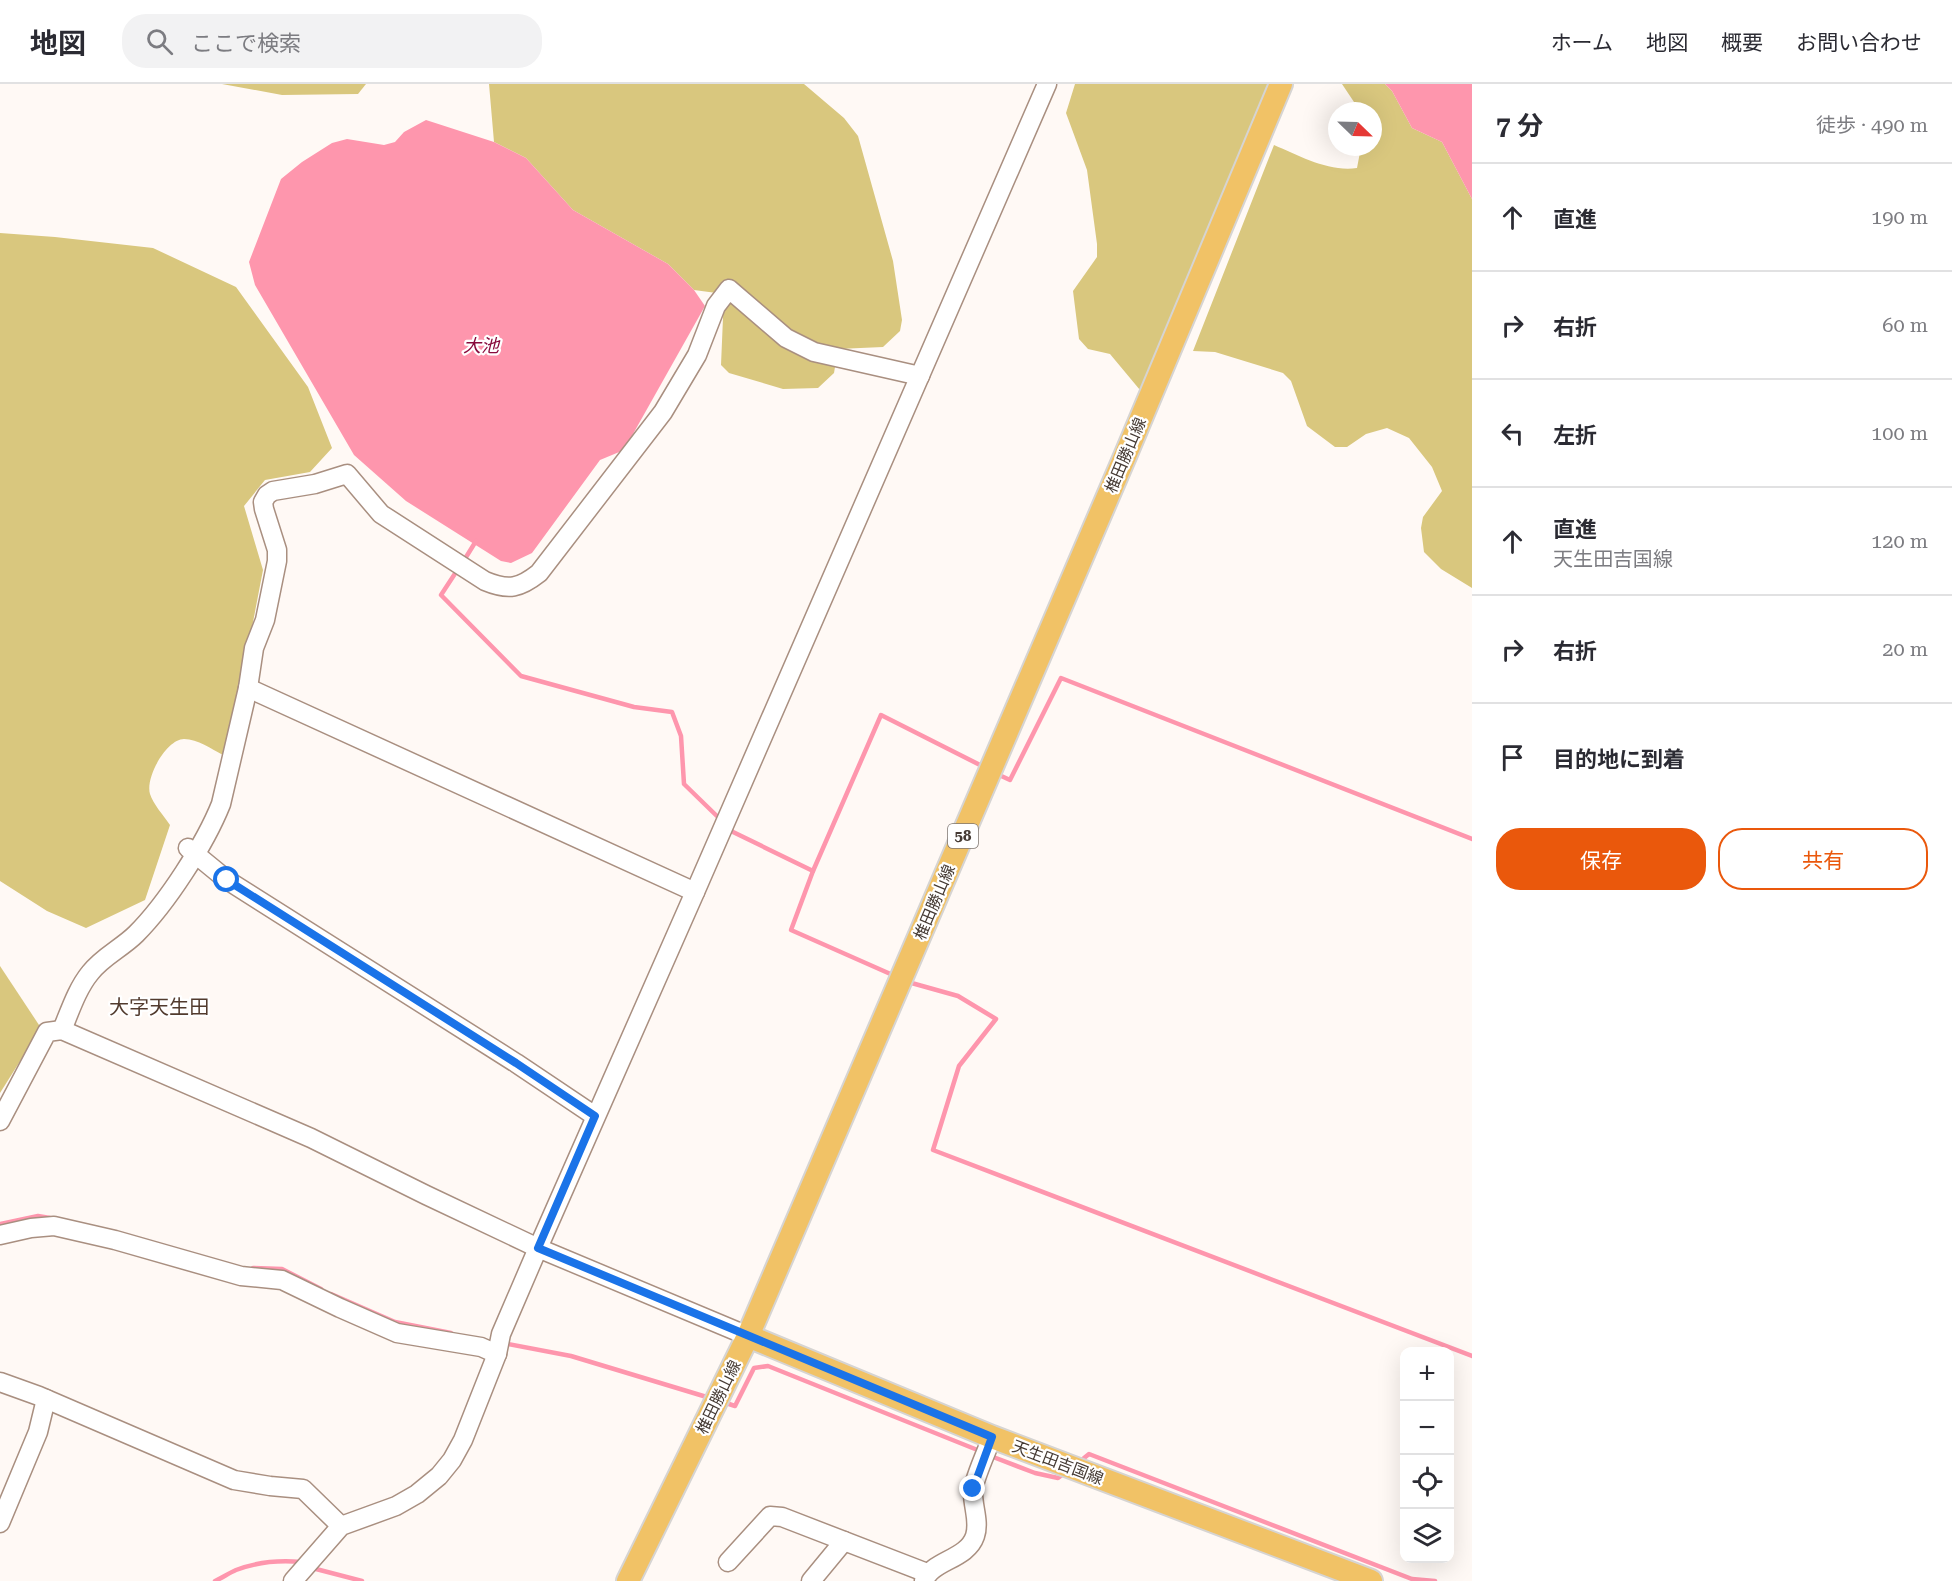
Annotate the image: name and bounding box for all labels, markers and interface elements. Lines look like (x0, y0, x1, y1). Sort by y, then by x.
search box (122, 14, 542, 68)
icon: search (143, 25, 176, 58)
text: 地図 (30, 27, 86, 60)
text: ここで検索 (191, 31, 301, 56)
text: ホーム (1551, 31, 1613, 55)
text: 地図 (1646, 31, 1688, 55)
text: 概要 (1721, 31, 1763, 55)
text: お問い合わせ (1796, 31, 1922, 55)
north arrow (1328, 102, 1382, 156)
text: 7 分 (1496, 111, 1543, 141)
text: 徒歩 · 490 m (1816, 113, 1928, 137)
icon: ahead (1496, 201, 1529, 234)
text: 190 m (1871, 205, 1928, 229)
text: 直進 (1553, 207, 1597, 232)
icon: right (1496, 309, 1529, 342)
text: 60 m (1882, 313, 1928, 337)
text: 右折 (1553, 315, 1597, 340)
water label: 大池 (463, 335, 501, 356)
street label: 椎田勝山線 (1101, 415, 1150, 496)
icon: left (1496, 417, 1529, 450)
text: 100 m (1871, 421, 1928, 445)
text: 左折 (1553, 423, 1597, 448)
text: 直進 (1553, 517, 1597, 542)
icon: ahead (1496, 525, 1529, 558)
text: 120 m (1871, 529, 1928, 553)
text: 天生田吉国線 (1553, 547, 1673, 571)
icon: right (1496, 633, 1529, 666)
text: 20 m (1882, 637, 1928, 661)
text: 右折 (1553, 639, 1597, 664)
icon: arrive (1496, 741, 1529, 774)
text: 目的地に到着 (1553, 747, 1685, 772)
road number: 58 (948, 824, 978, 848)
button: 保存 (1496, 828, 1706, 890)
button: 共有 (1718, 828, 1928, 890)
street label: 椎田勝山線 (910, 862, 959, 943)
route start (213, 866, 239, 892)
district label: 大字天生田 (109, 995, 209, 1019)
map controls (1400, 1347, 1454, 1563)
button: + (1400, 1347, 1454, 1401)
street label: 椎田勝山線 (692, 1357, 745, 1437)
button: − (1400, 1401, 1454, 1455)
street label: 天生田吉国線 (1010, 1436, 1106, 1489)
button: locate (1400, 1455, 1454, 1509)
route end (959, 1475, 985, 1501)
button: layers (1400, 1509, 1454, 1563)

